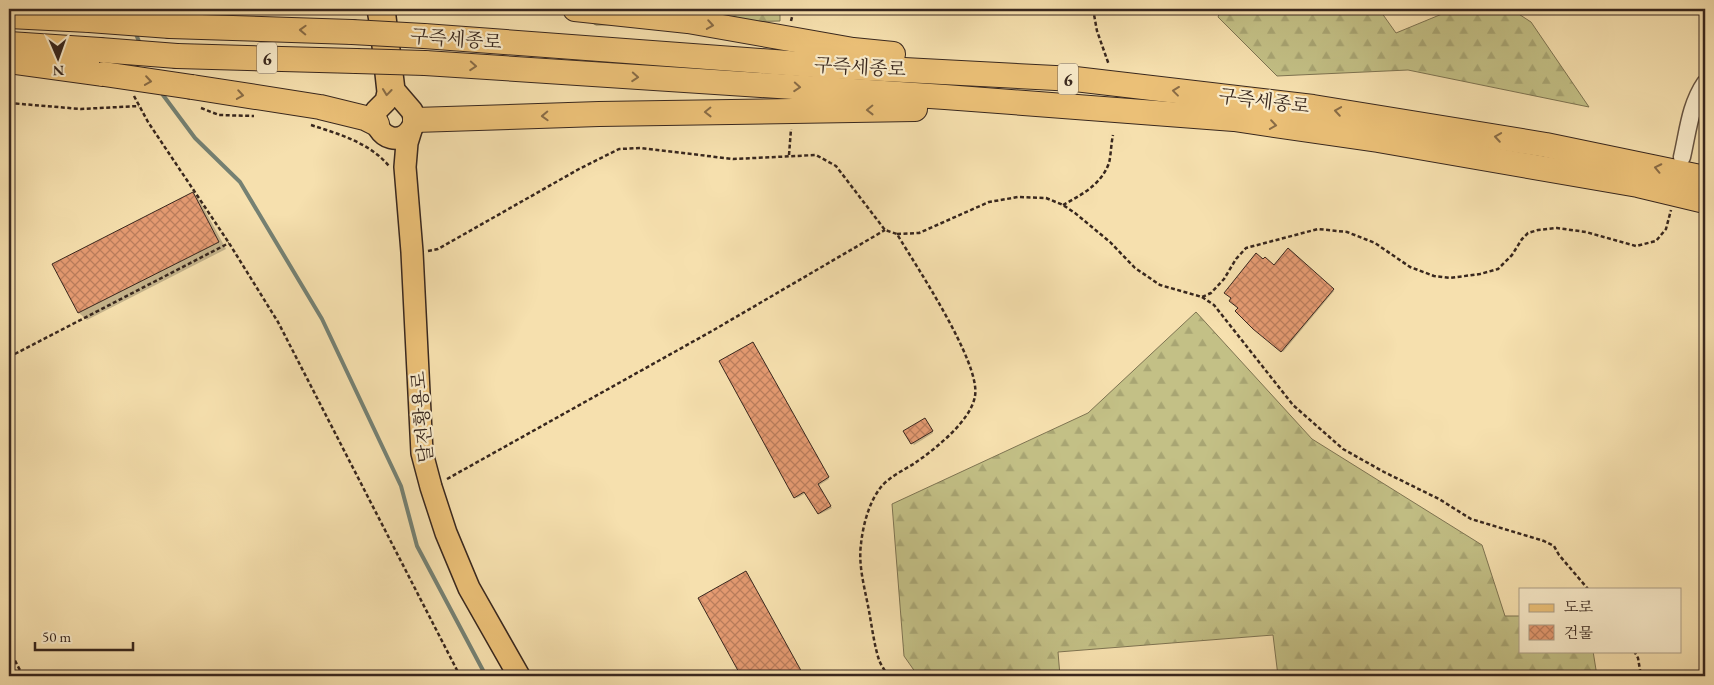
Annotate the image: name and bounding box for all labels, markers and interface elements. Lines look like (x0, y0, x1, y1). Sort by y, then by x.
one-way arrow (706, 20, 715, 30)
street label: 구즉세종로 (409, 23, 503, 55)
one-way arrow (299, 25, 307, 36)
north arrow (32, 32, 82, 82)
road number: 6 (257, 42, 277, 74)
street label: 구즉세종로 (814, 52, 906, 82)
one-way arrow (469, 61, 477, 72)
text: N (52, 62, 64, 80)
road number: 6 (1058, 64, 1078, 95)
one-way arrow (632, 71, 640, 82)
one-way arrow (144, 75, 152, 86)
one-way arrow (794, 82, 802, 93)
street label: 구즉세종로 (1217, 83, 1311, 119)
one-way arrow (1172, 86, 1180, 97)
one-way arrow (382, 88, 393, 96)
one-way arrow (236, 89, 245, 99)
one-way arrow (866, 105, 874, 115)
one-way arrow (1333, 106, 1341, 117)
one-way arrow (704, 107, 712, 118)
one-way arrow (541, 110, 549, 121)
one-way arrow (1270, 119, 1278, 130)
one-way arrow (1494, 133, 1502, 143)
one-way arrow (1653, 164, 1662, 174)
street label: 달전황용로 (406, 370, 438, 464)
legend (1519, 588, 1682, 652)
text: 도로 (1564, 597, 1593, 616)
scale bar (35, 620, 132, 652)
text: 건물 (1564, 623, 1593, 642)
text: 50 m (42, 627, 71, 646)

